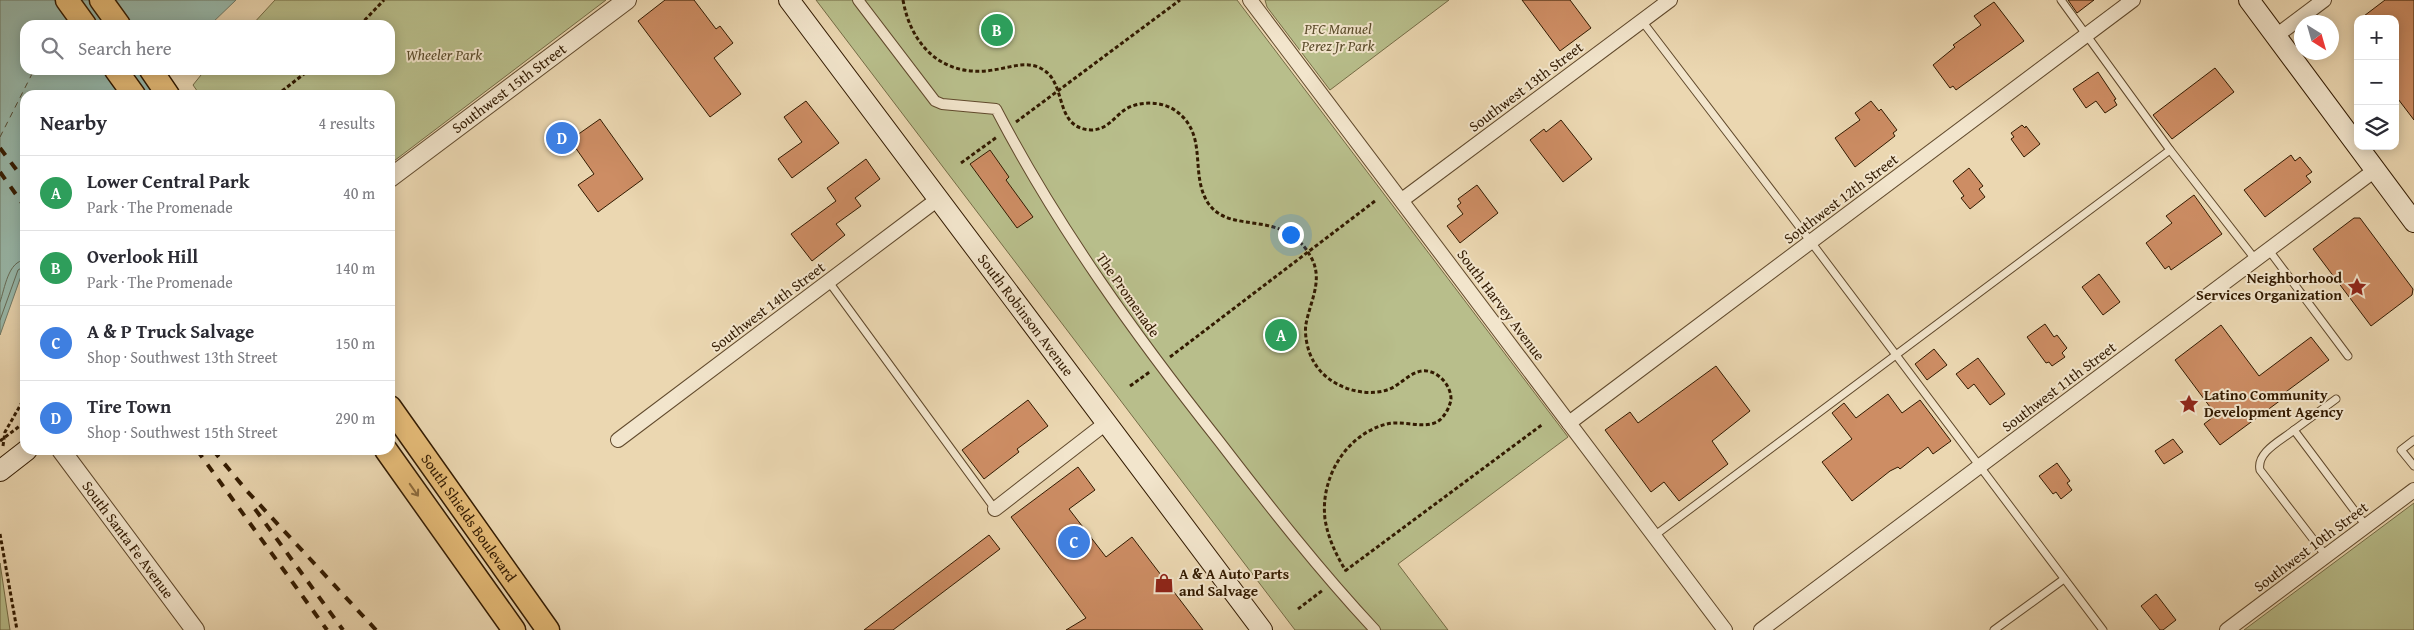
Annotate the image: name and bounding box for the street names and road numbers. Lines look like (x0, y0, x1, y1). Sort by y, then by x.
street label: Southwest 13th Street (1464, 36, 1588, 137)
street label: Southwest 15th Street (447, 38, 571, 138)
street label: Southwest 12th Street (1779, 148, 1903, 249)
street label: South Harvey Avenue (1453, 245, 1550, 365)
street label: The Promenade (1092, 248, 1165, 341)
street label: South Robinson Avenue (973, 249, 1079, 380)
street label: Southwest 14th Street (706, 256, 830, 357)
street label: Southwest 11th Street (1997, 336, 2121, 437)
street label: South Shields Boulevard (416, 449, 522, 586)
street label: South Santa Fe Avenue (77, 476, 179, 603)
street label: Southwest 10th Street (2249, 496, 2373, 597)

